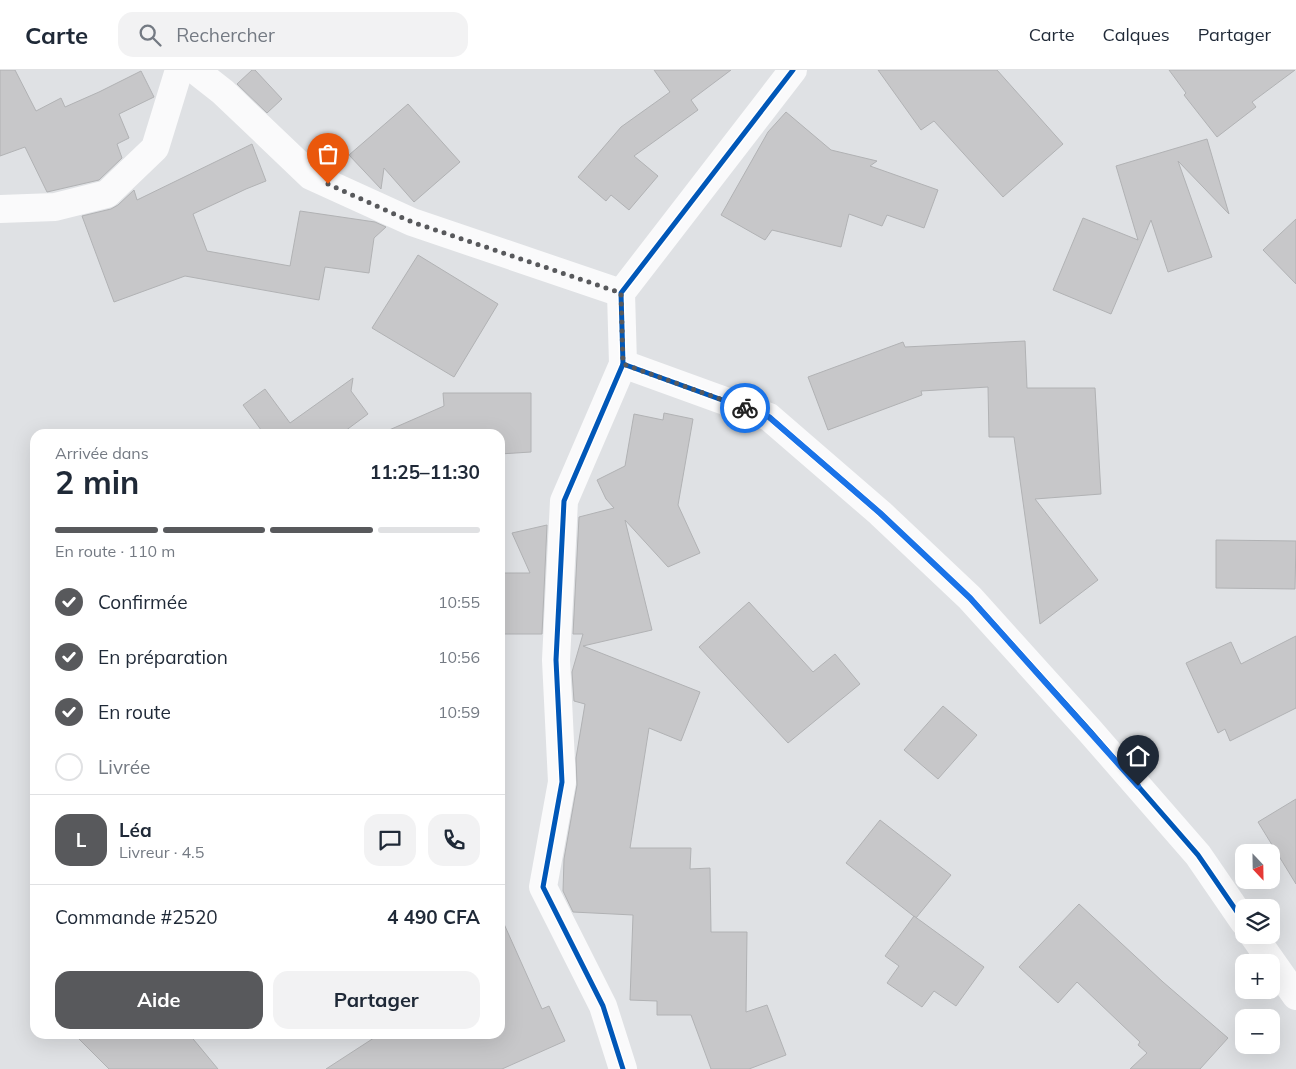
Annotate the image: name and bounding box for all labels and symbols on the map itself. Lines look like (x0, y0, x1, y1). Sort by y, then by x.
pin (307, 133, 349, 184)
courier (720, 383, 770, 433)
pin (1117, 735, 1159, 786)
north arrow (1235, 844, 1280, 889)

